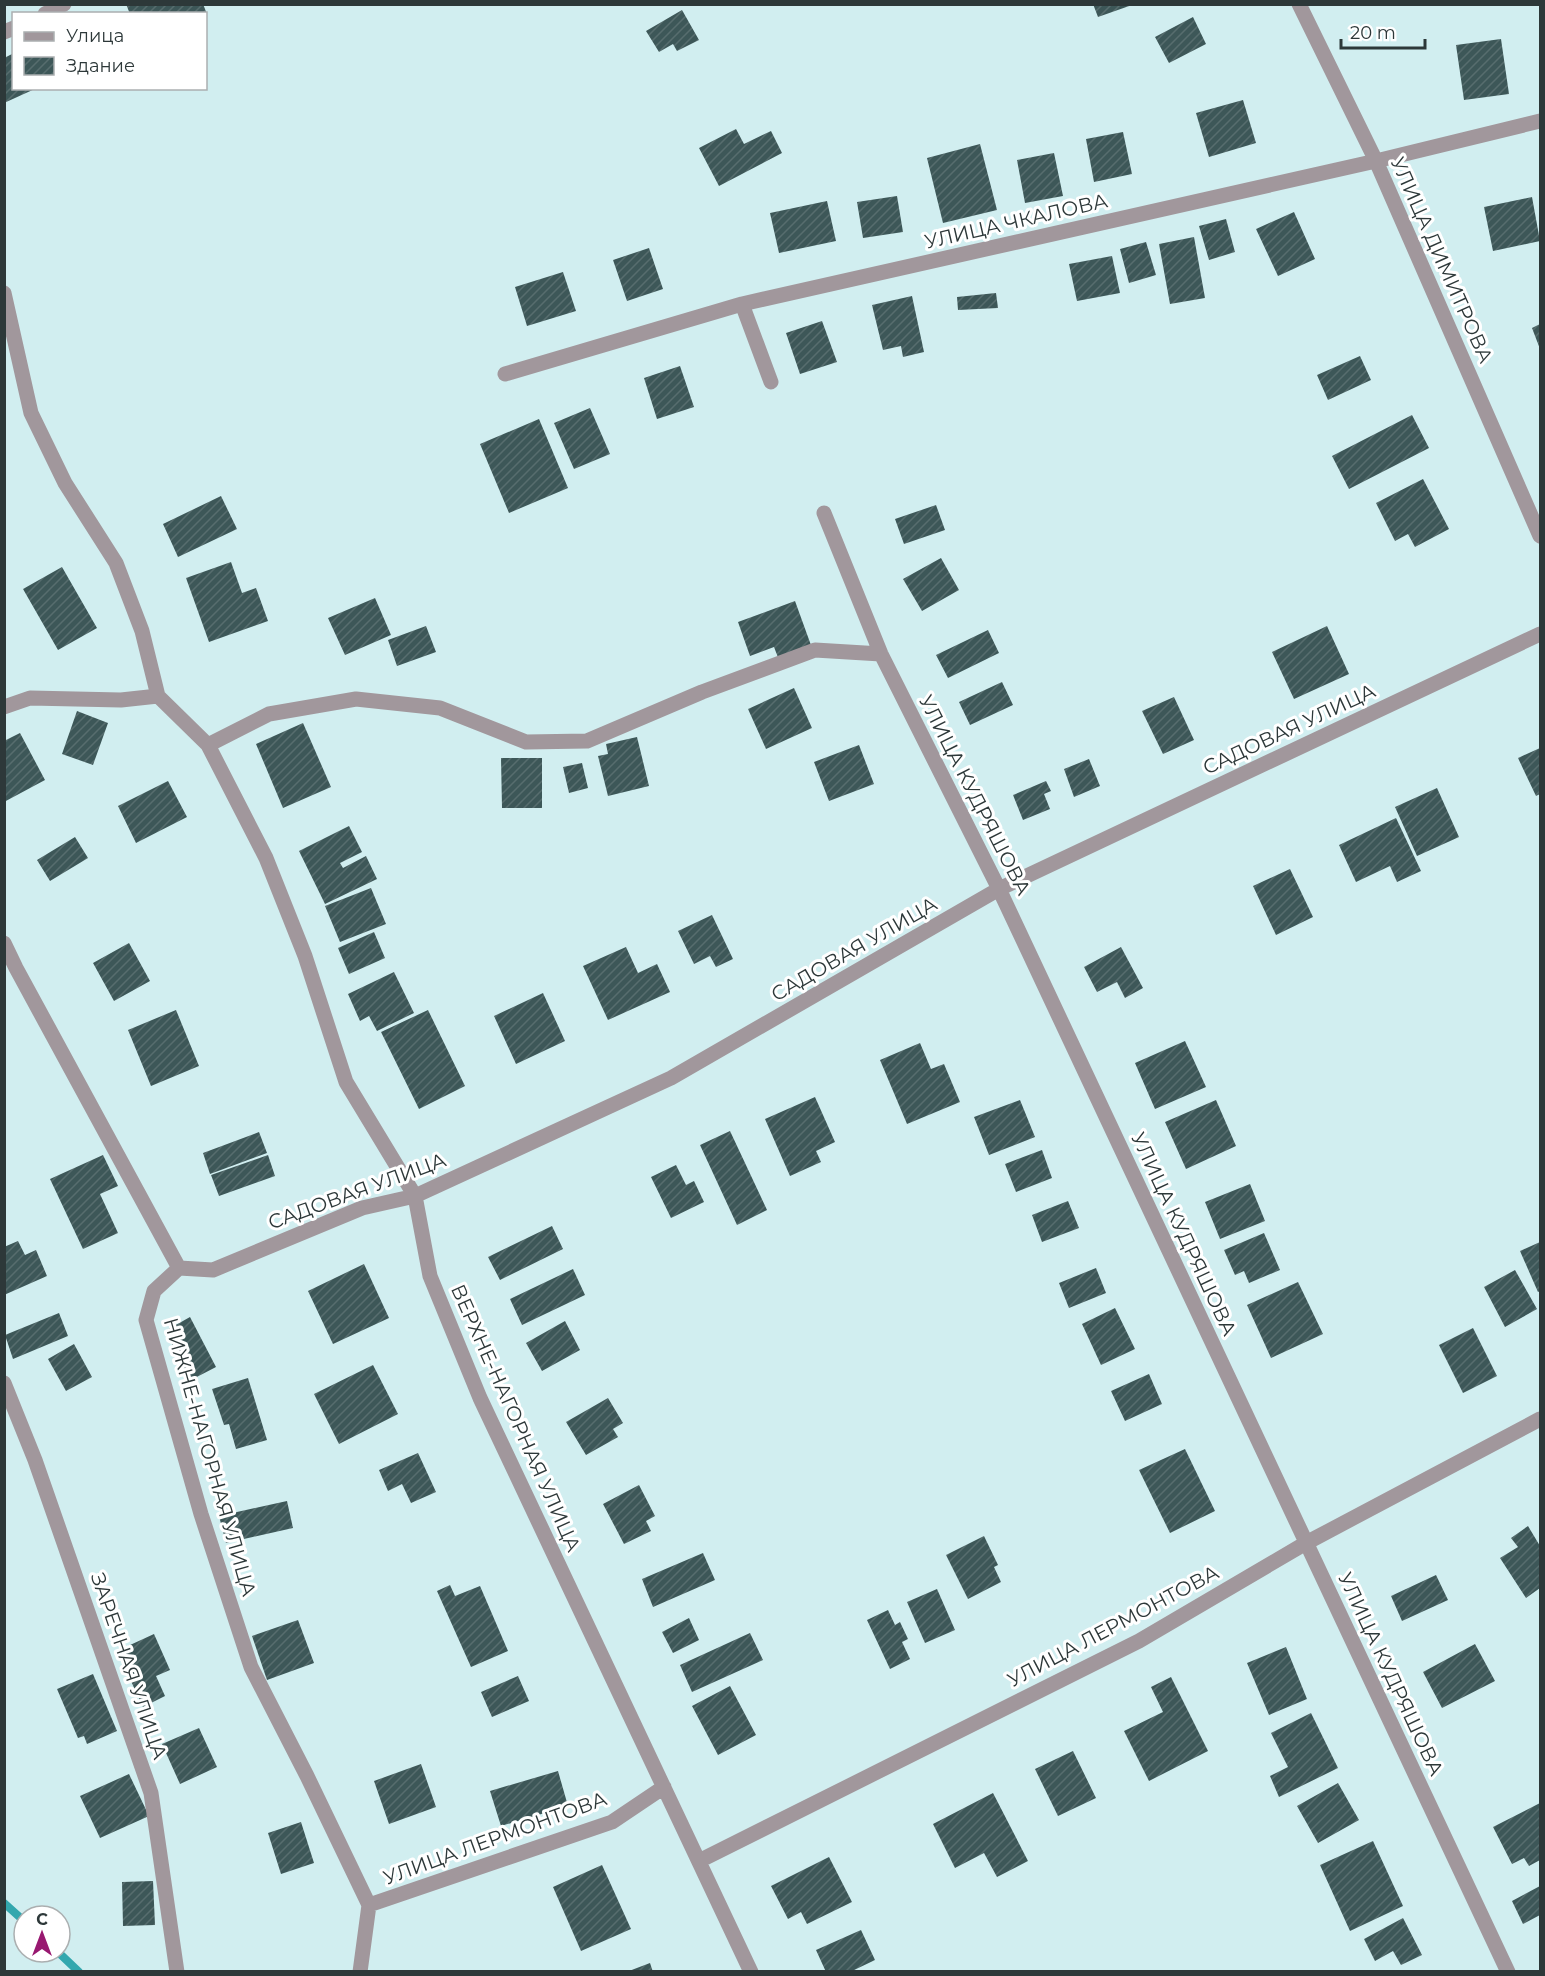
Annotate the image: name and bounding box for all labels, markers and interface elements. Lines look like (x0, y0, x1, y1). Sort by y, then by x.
legend (12, 12, 207, 90)
scale bar (1341, 12, 1425, 50)
text: 20 m (1350, 22, 1396, 44)
text: Улица (66, 25, 124, 47)
text: Здание (66, 55, 135, 77)
street label: УЛИЦА ДИМИТРОВА (1386, 153, 1498, 367)
street label: УЛИЦА ЧКАЛОВА (922, 188, 1110, 254)
street label: САДОВАЯ УЛИЦА (1199, 678, 1379, 779)
street label: УЛИЦА КУДРЯШОВА (914, 691, 1036, 899)
street label: САДОВАЯ УЛИЦА (767, 892, 941, 1006)
street label: УЛИЦА КУДРЯШОВА (1126, 1129, 1242, 1340)
street label: САДОВАЯ УЛИЦА (265, 1148, 449, 1234)
street label: ВЕРХНЕ-НАГОРНАЯ УЛИЦА (446, 1281, 586, 1556)
street label: НИЖНЕ-НАГОРНАЯ УЛИЦА (159, 1315, 261, 1599)
street label: УЛИЦА ЛЕРМОНТОВА (1003, 1560, 1223, 1692)
street label: ЗАРЕЧНАЯ УЛИЦА (86, 1569, 172, 1763)
street label: УЛИЦА КУДРЯШОВА (1333, 1569, 1449, 1780)
street label: УЛИЦА ЛЕРМОНТОВА (380, 1786, 610, 1890)
north arrow (12, 1904, 72, 1964)
text: С (36, 1910, 48, 1929)

